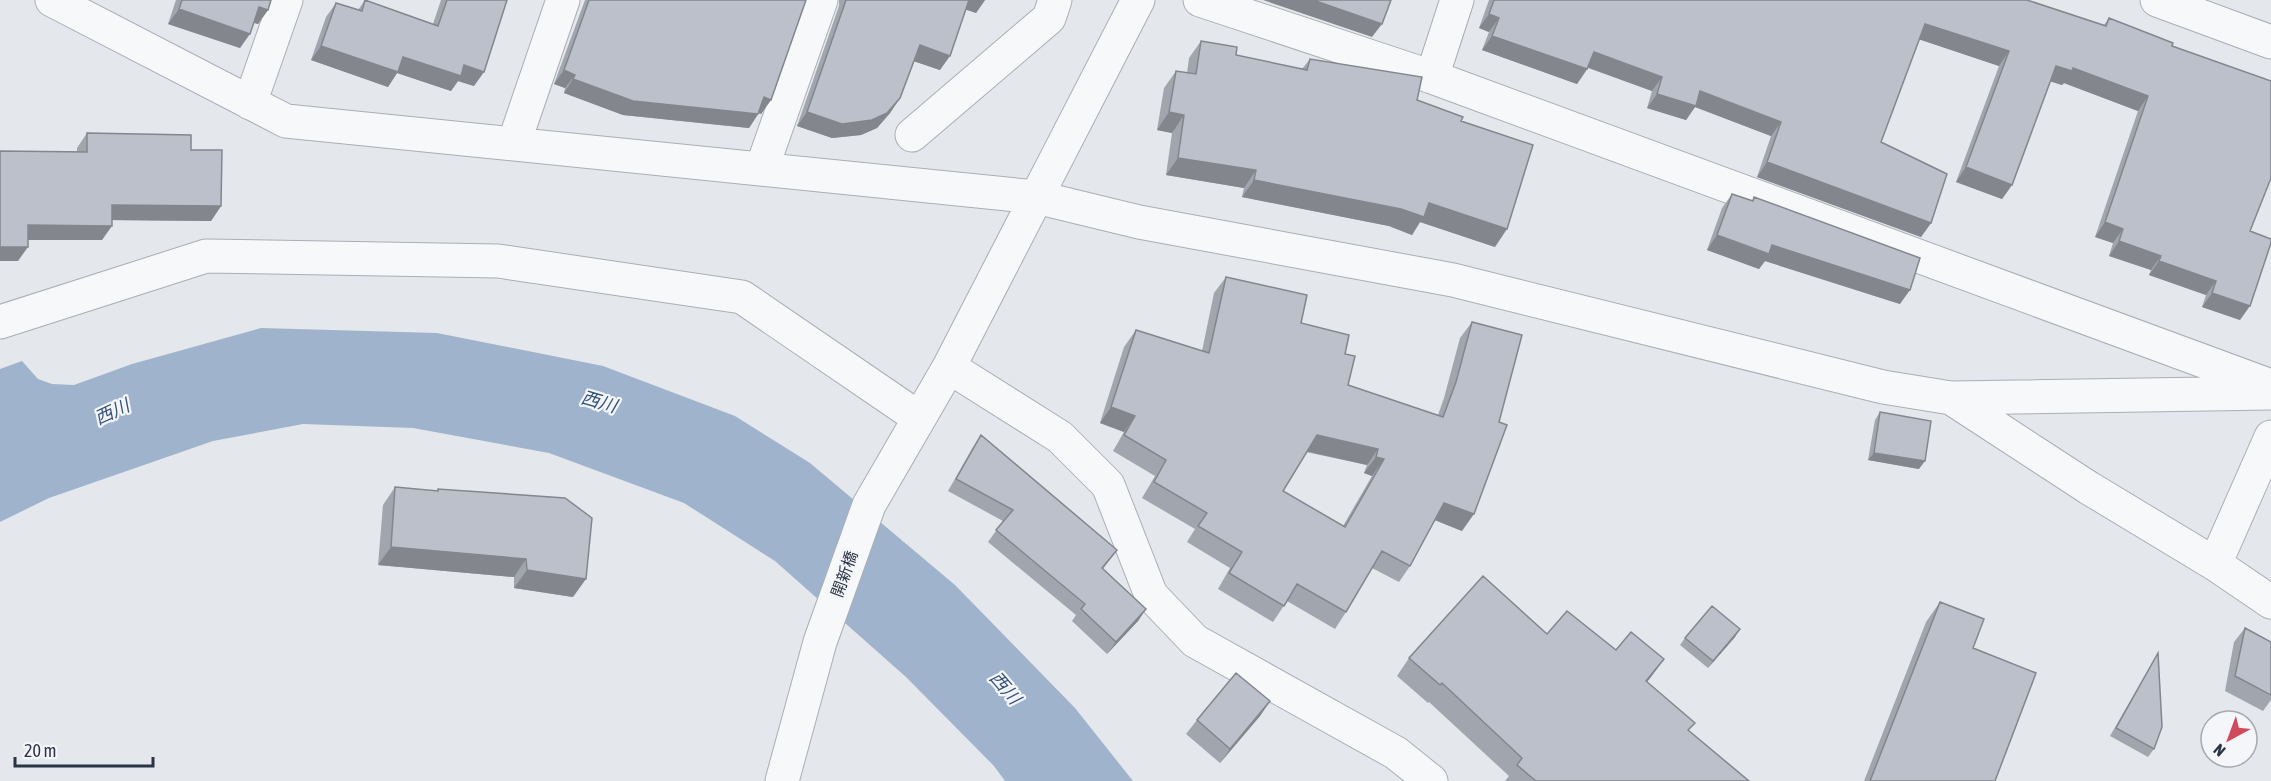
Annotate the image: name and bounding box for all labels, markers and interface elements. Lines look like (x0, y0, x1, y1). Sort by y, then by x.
water label: 西川 (579, 386, 621, 417)
water label: 西川 (91, 394, 134, 429)
street label: 開新橋 (827, 548, 861, 600)
water label: 西川 (986, 667, 1026, 710)
north arrow (2199, 709, 2259, 769)
scale bar (15, 730, 153, 768)
text: 20 m (24, 740, 56, 761)
text: N (2210, 740, 2229, 760)

